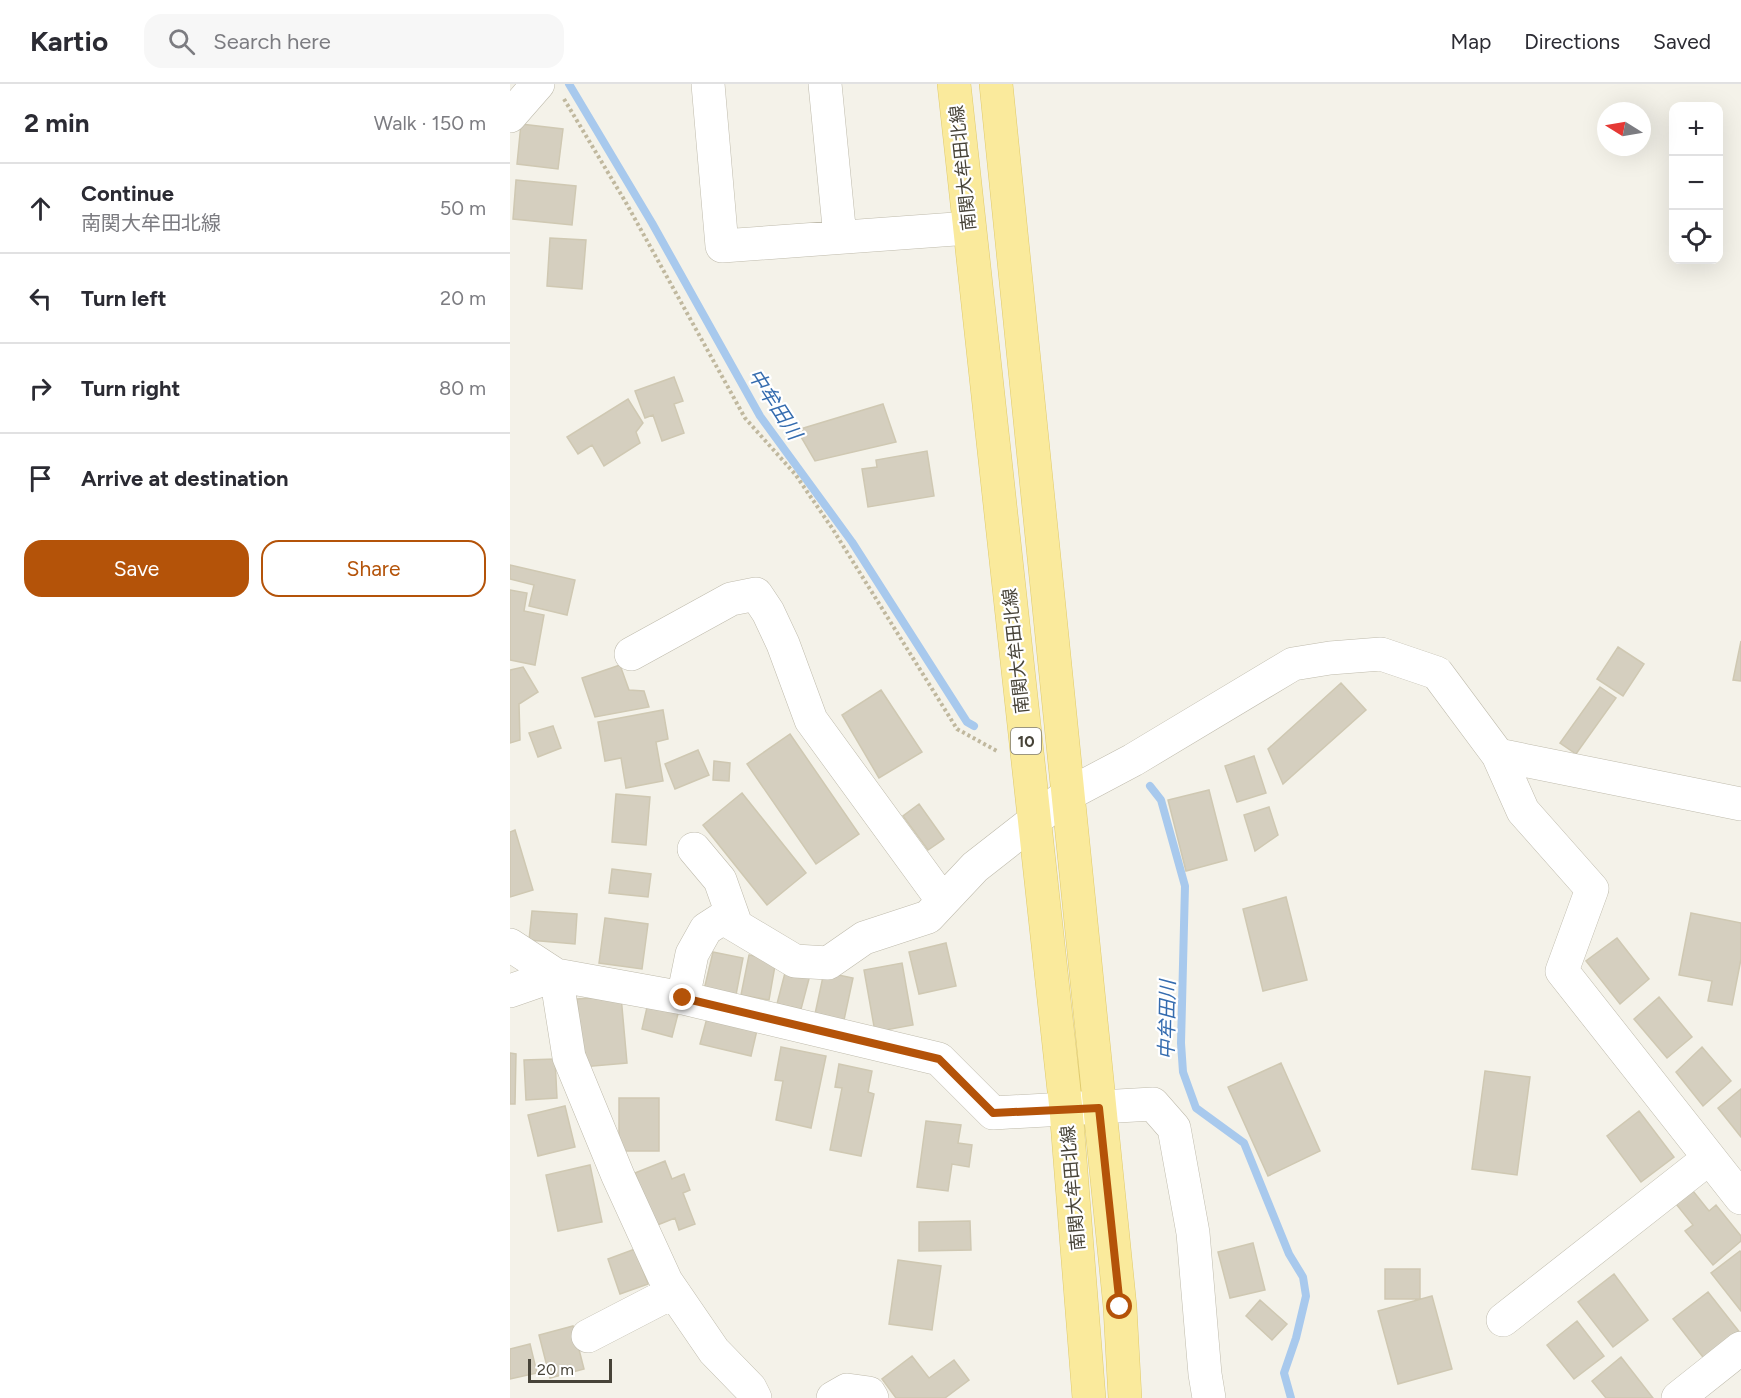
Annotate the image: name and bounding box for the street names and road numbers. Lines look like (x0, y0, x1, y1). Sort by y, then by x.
street label: 南関大牟田北線 (945, 104, 981, 232)
street label: 南関大牟田北線 (998, 587, 1034, 715)
road number: 10 (1011, 728, 1041, 754)
street label: 南関大牟田北線 (1057, 1124, 1089, 1252)

